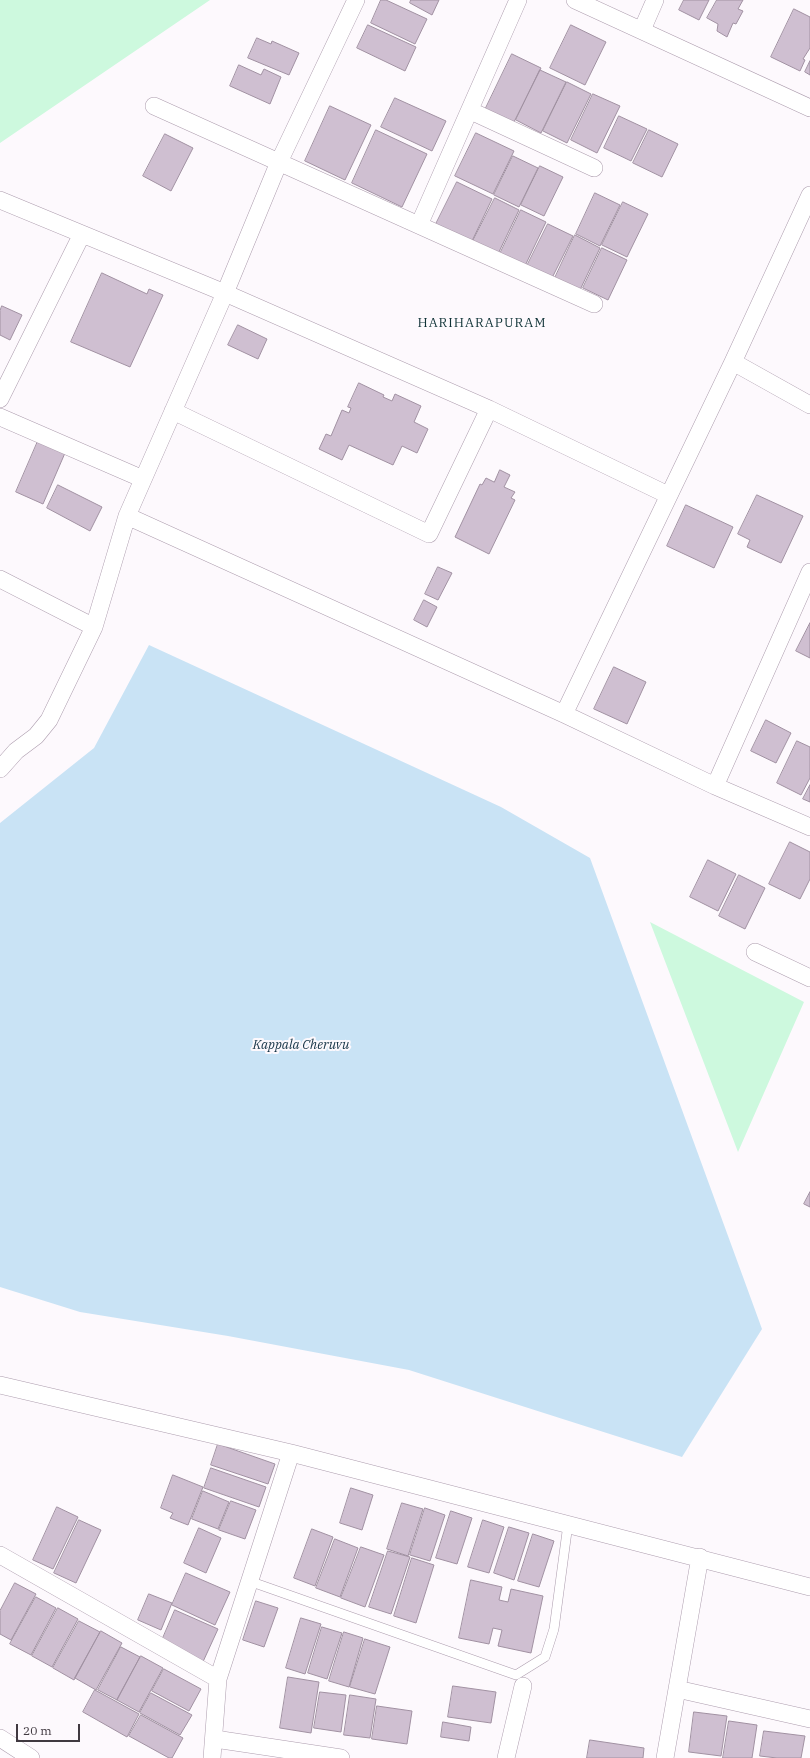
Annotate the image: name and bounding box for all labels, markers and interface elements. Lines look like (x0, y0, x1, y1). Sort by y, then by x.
district label: HARIHARAPURAM (417, 315, 547, 331)
water label: Kappala Cheruvu (253, 1037, 349, 1053)
scale bar (18, 1716, 82, 1742)
text: 20 m (23, 1723, 52, 1738)

